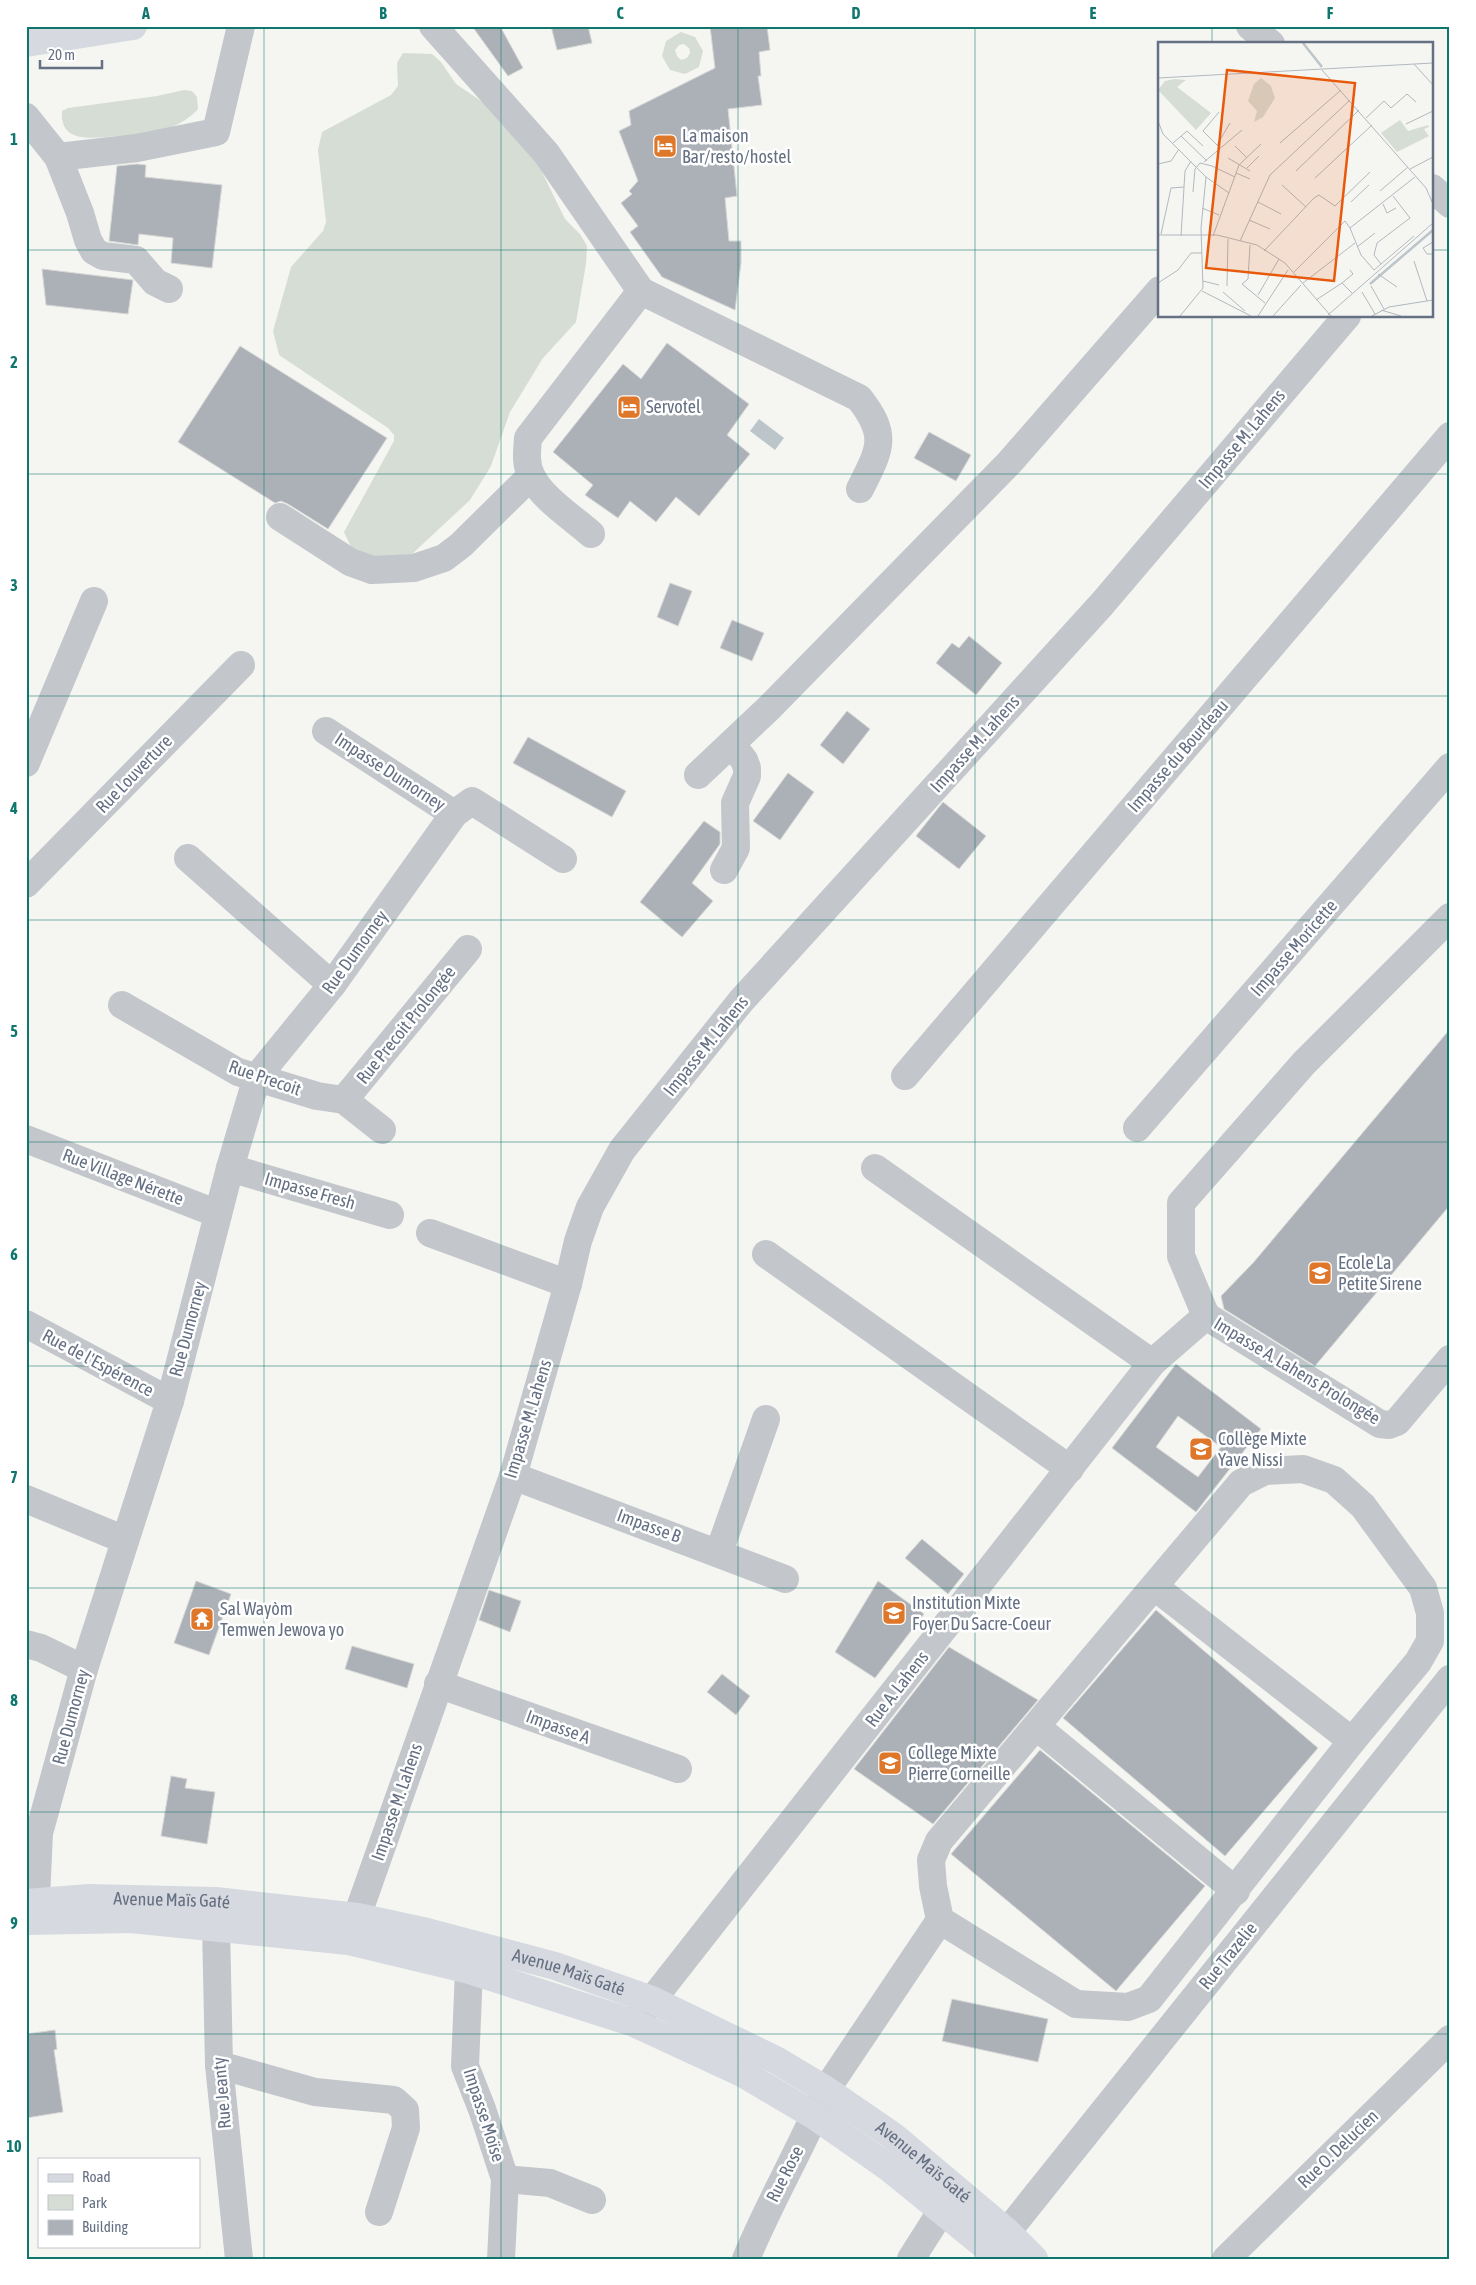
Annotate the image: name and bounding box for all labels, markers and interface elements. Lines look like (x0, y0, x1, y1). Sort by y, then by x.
text: A (141, 4, 150, 22)
text: B (379, 4, 387, 22)
text: C (616, 4, 624, 22)
text: D (852, 4, 861, 22)
text: E (1090, 4, 1097, 22)
text: F (1327, 4, 1334, 22)
scale bar (40, 38, 102, 70)
inset map (1158, 42, 1434, 318)
text: 20 m (48, 46, 75, 63)
place label: La maison Bar/resto/hostel (682, 125, 791, 167)
text: 1 (10, 130, 18, 148)
hotel icon: La maison Bar/resto/hostel (652, 133, 678, 159)
text: 2 (10, 353, 18, 371)
street label: Impasse M. Lahens (1194, 385, 1289, 492)
hotel icon: Servotel (616, 394, 642, 420)
place label: Servotel (646, 396, 701, 417)
text: 3 (10, 576, 18, 594)
street label: Impasse M. Lahens (926, 691, 1024, 796)
street label: Impasse du Bourdeau (1123, 695, 1232, 816)
street label: Impasse Dumorney (331, 728, 449, 815)
street label: Rue Louverture (91, 730, 176, 817)
text: 4 (9, 799, 18, 817)
street label: Impasse Moricette (1246, 895, 1341, 1000)
street label: Rue Dumorney (317, 906, 392, 998)
street label: Rue Precoit Prolongée (352, 962, 460, 1088)
street label: Impasse M. Lahens (659, 991, 752, 1100)
text: 5 (10, 1022, 18, 1040)
street label: Rue Precoit (226, 1055, 304, 1100)
street label: Rue Village Nérette (60, 1144, 187, 1209)
street label: Impasse Fresh (262, 1168, 358, 1213)
text: 6 (10, 1245, 18, 1263)
place label: Ecole La Petite Sirene (1338, 1252, 1422, 1294)
school or university icon: Ecole La Petite Sirene (1307, 1260, 1333, 1286)
street label: Rue Dumorney (165, 1279, 210, 1379)
street label: Impasse A. Lahens Prolongée (1210, 1313, 1384, 1429)
street label: Rue de l'Espérence (39, 1324, 157, 1401)
street label: Impasse M. Lahens (500, 1357, 556, 1481)
place label: Collège Mixte Yave Nissi (1218, 1428, 1307, 1470)
school or university icon: Collège Mixte Yave Nissi (1188, 1436, 1214, 1462)
text: 7 (10, 1468, 18, 1486)
street label: Impasse B (614, 1504, 684, 1547)
place label: Institution Mixte Foyer Du Sacre-Coeur (912, 1592, 1052, 1634)
place label: Sal Wayòm Temwen Jewova yo (220, 1598, 344, 1640)
school or university icon: Institution Mixte Foyer Du Sacre-Coeur (881, 1600, 907, 1626)
temple icon: Sal Wayòm Temwen Jewova yo (189, 1606, 215, 1632)
street label: Rue A. Lahens (861, 1647, 933, 1731)
street label: Rue Dumorney (48, 1667, 93, 1767)
text: 8 (10, 1691, 18, 1709)
street label: Impasse A (523, 1705, 593, 1748)
street label: Impasse M. Lahens (367, 1740, 426, 1863)
place label: College Mixte Pierre Corneille (908, 1742, 1010, 1784)
school or university icon: College Mixte Pierre Corneille (877, 1750, 903, 1776)
street label: Avenue Maïs Gaté (113, 1888, 231, 1913)
text: 9 (10, 1914, 18, 1932)
street label: Rue Trazelie (1194, 1918, 1261, 1993)
street label: Avenue Maïs Gaté (510, 1944, 628, 2000)
street label: Rue Jeanty (208, 2056, 235, 2130)
street label: Impasse Moïse (460, 2065, 509, 2164)
street label: Rue O. Delucien (1293, 2105, 1382, 2192)
street label: Avenue Maïs Gaté (872, 2116, 975, 2207)
text: 10 (6, 2137, 22, 2155)
street label: Rue Rose (762, 2142, 808, 2205)
legend (38, 2158, 200, 2248)
text: Road (82, 2168, 111, 2185)
text: Park (82, 2194, 107, 2211)
text: Building (82, 2218, 128, 2235)

